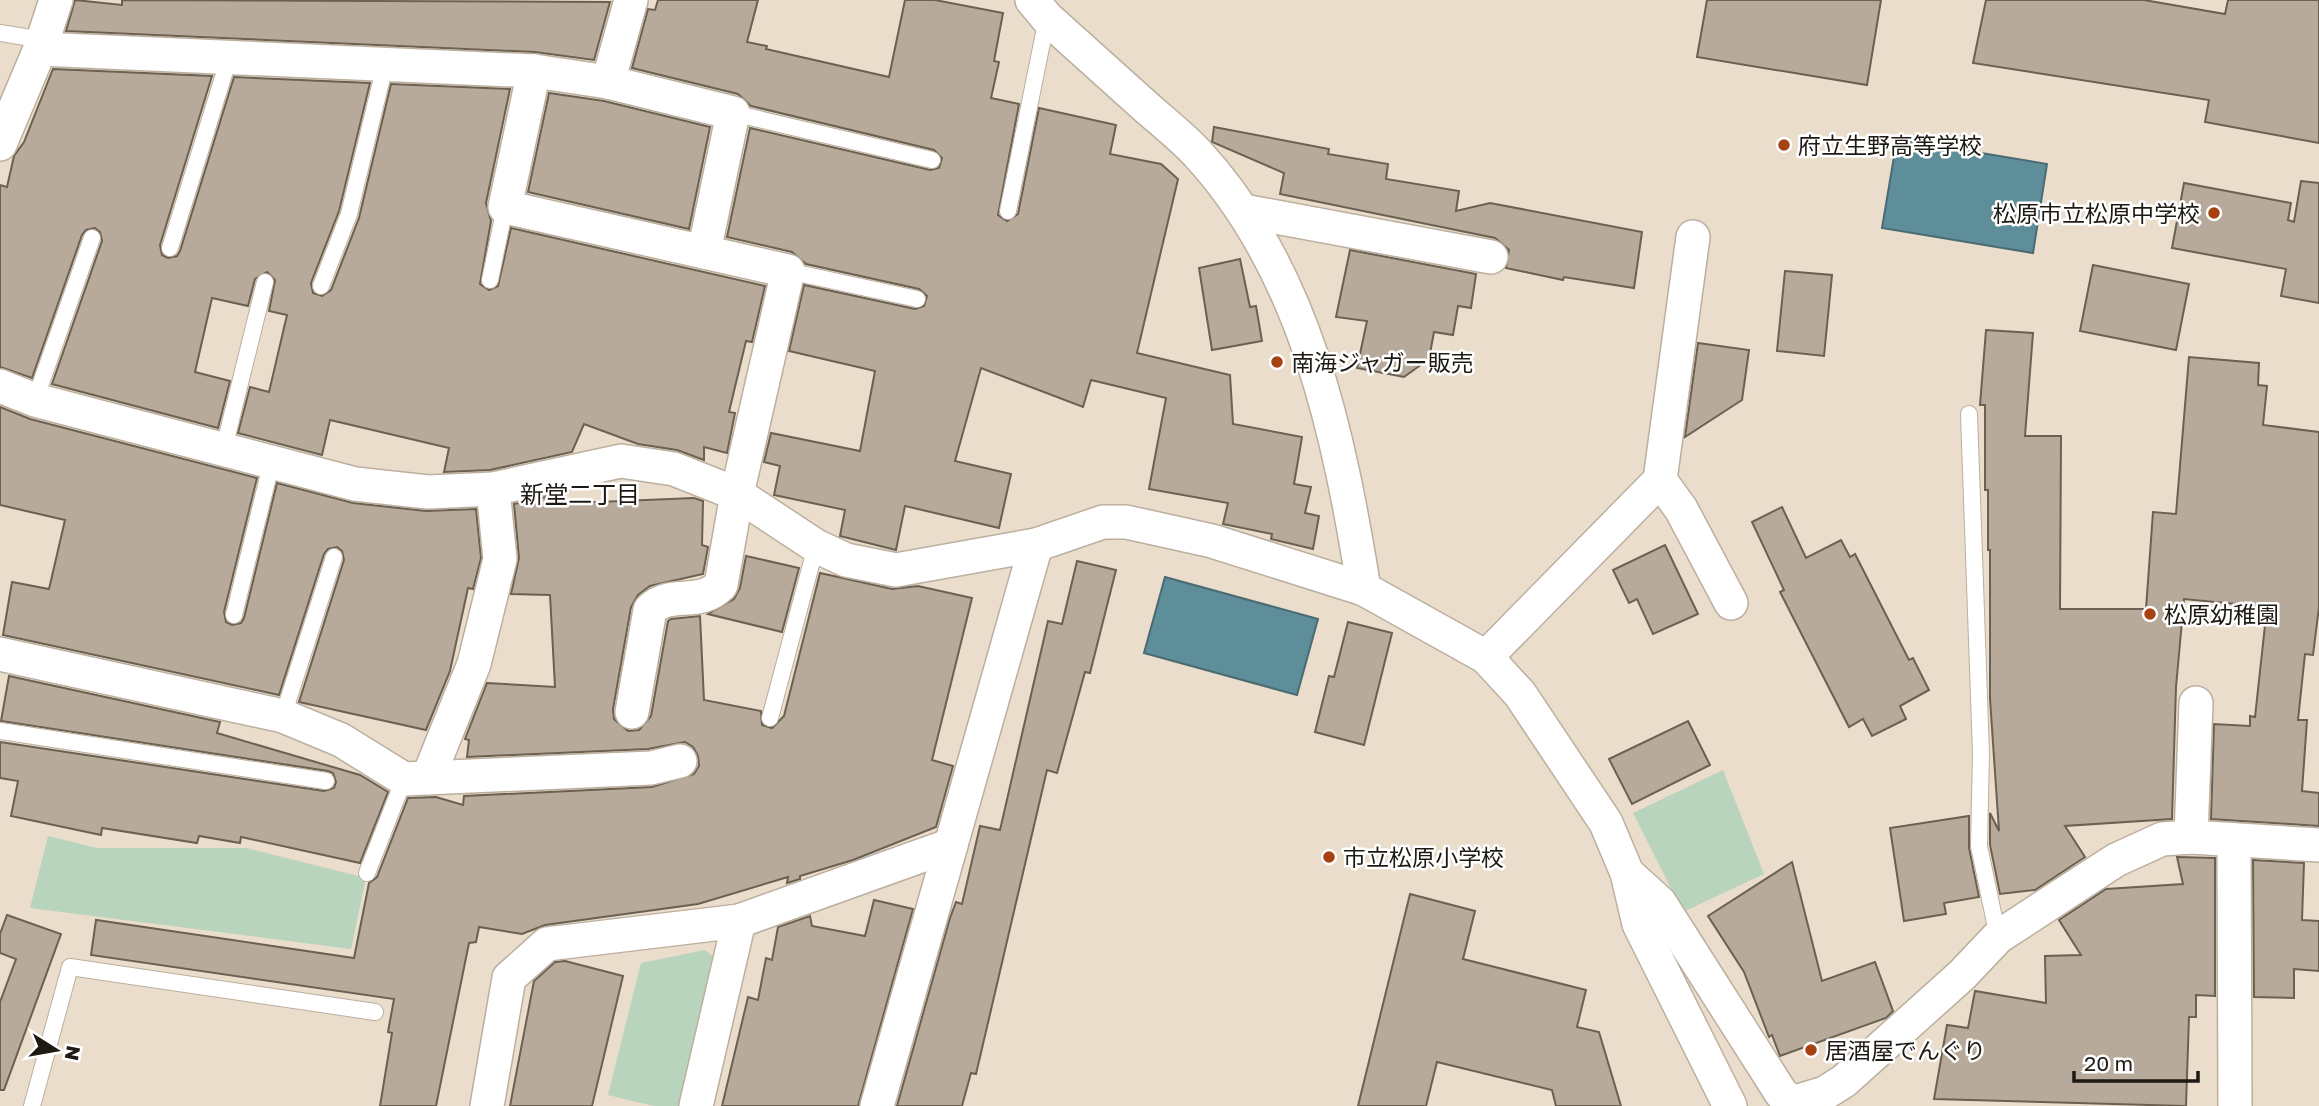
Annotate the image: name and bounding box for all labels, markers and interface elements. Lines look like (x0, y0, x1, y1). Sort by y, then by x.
place label: 府立生野高等学校 (1798, 131, 1982, 159)
marker: 府立生野高等学校 (1776, 137, 1792, 153)
place label: 松原市立松原中学校 (1993, 199, 2200, 227)
marker: 松原市立松原中学校 (2206, 205, 2222, 221)
place label: 南海ジャガー販売 (1291, 348, 1474, 376)
marker: 南海ジャガー販売 (1269, 354, 1285, 370)
district label: 新堂二丁目 (520, 479, 640, 508)
place label: 松原幼稚園 (2164, 600, 2279, 628)
marker: 松原幼稚園 (2142, 606, 2158, 622)
place label: 市立松原小学校 (1343, 843, 1504, 871)
marker: 市立松原小学校 (1321, 849, 1337, 865)
north arrow (21, 1015, 91, 1085)
place label: 居酒屋でんぐり (1825, 1036, 1986, 1064)
scale bar (2074, 1040, 2198, 1084)
marker: 居酒屋でんぐり (1803, 1042, 1819, 1058)
text: N (61, 1044, 86, 1063)
text: 20 m (2084, 1050, 2133, 1076)

